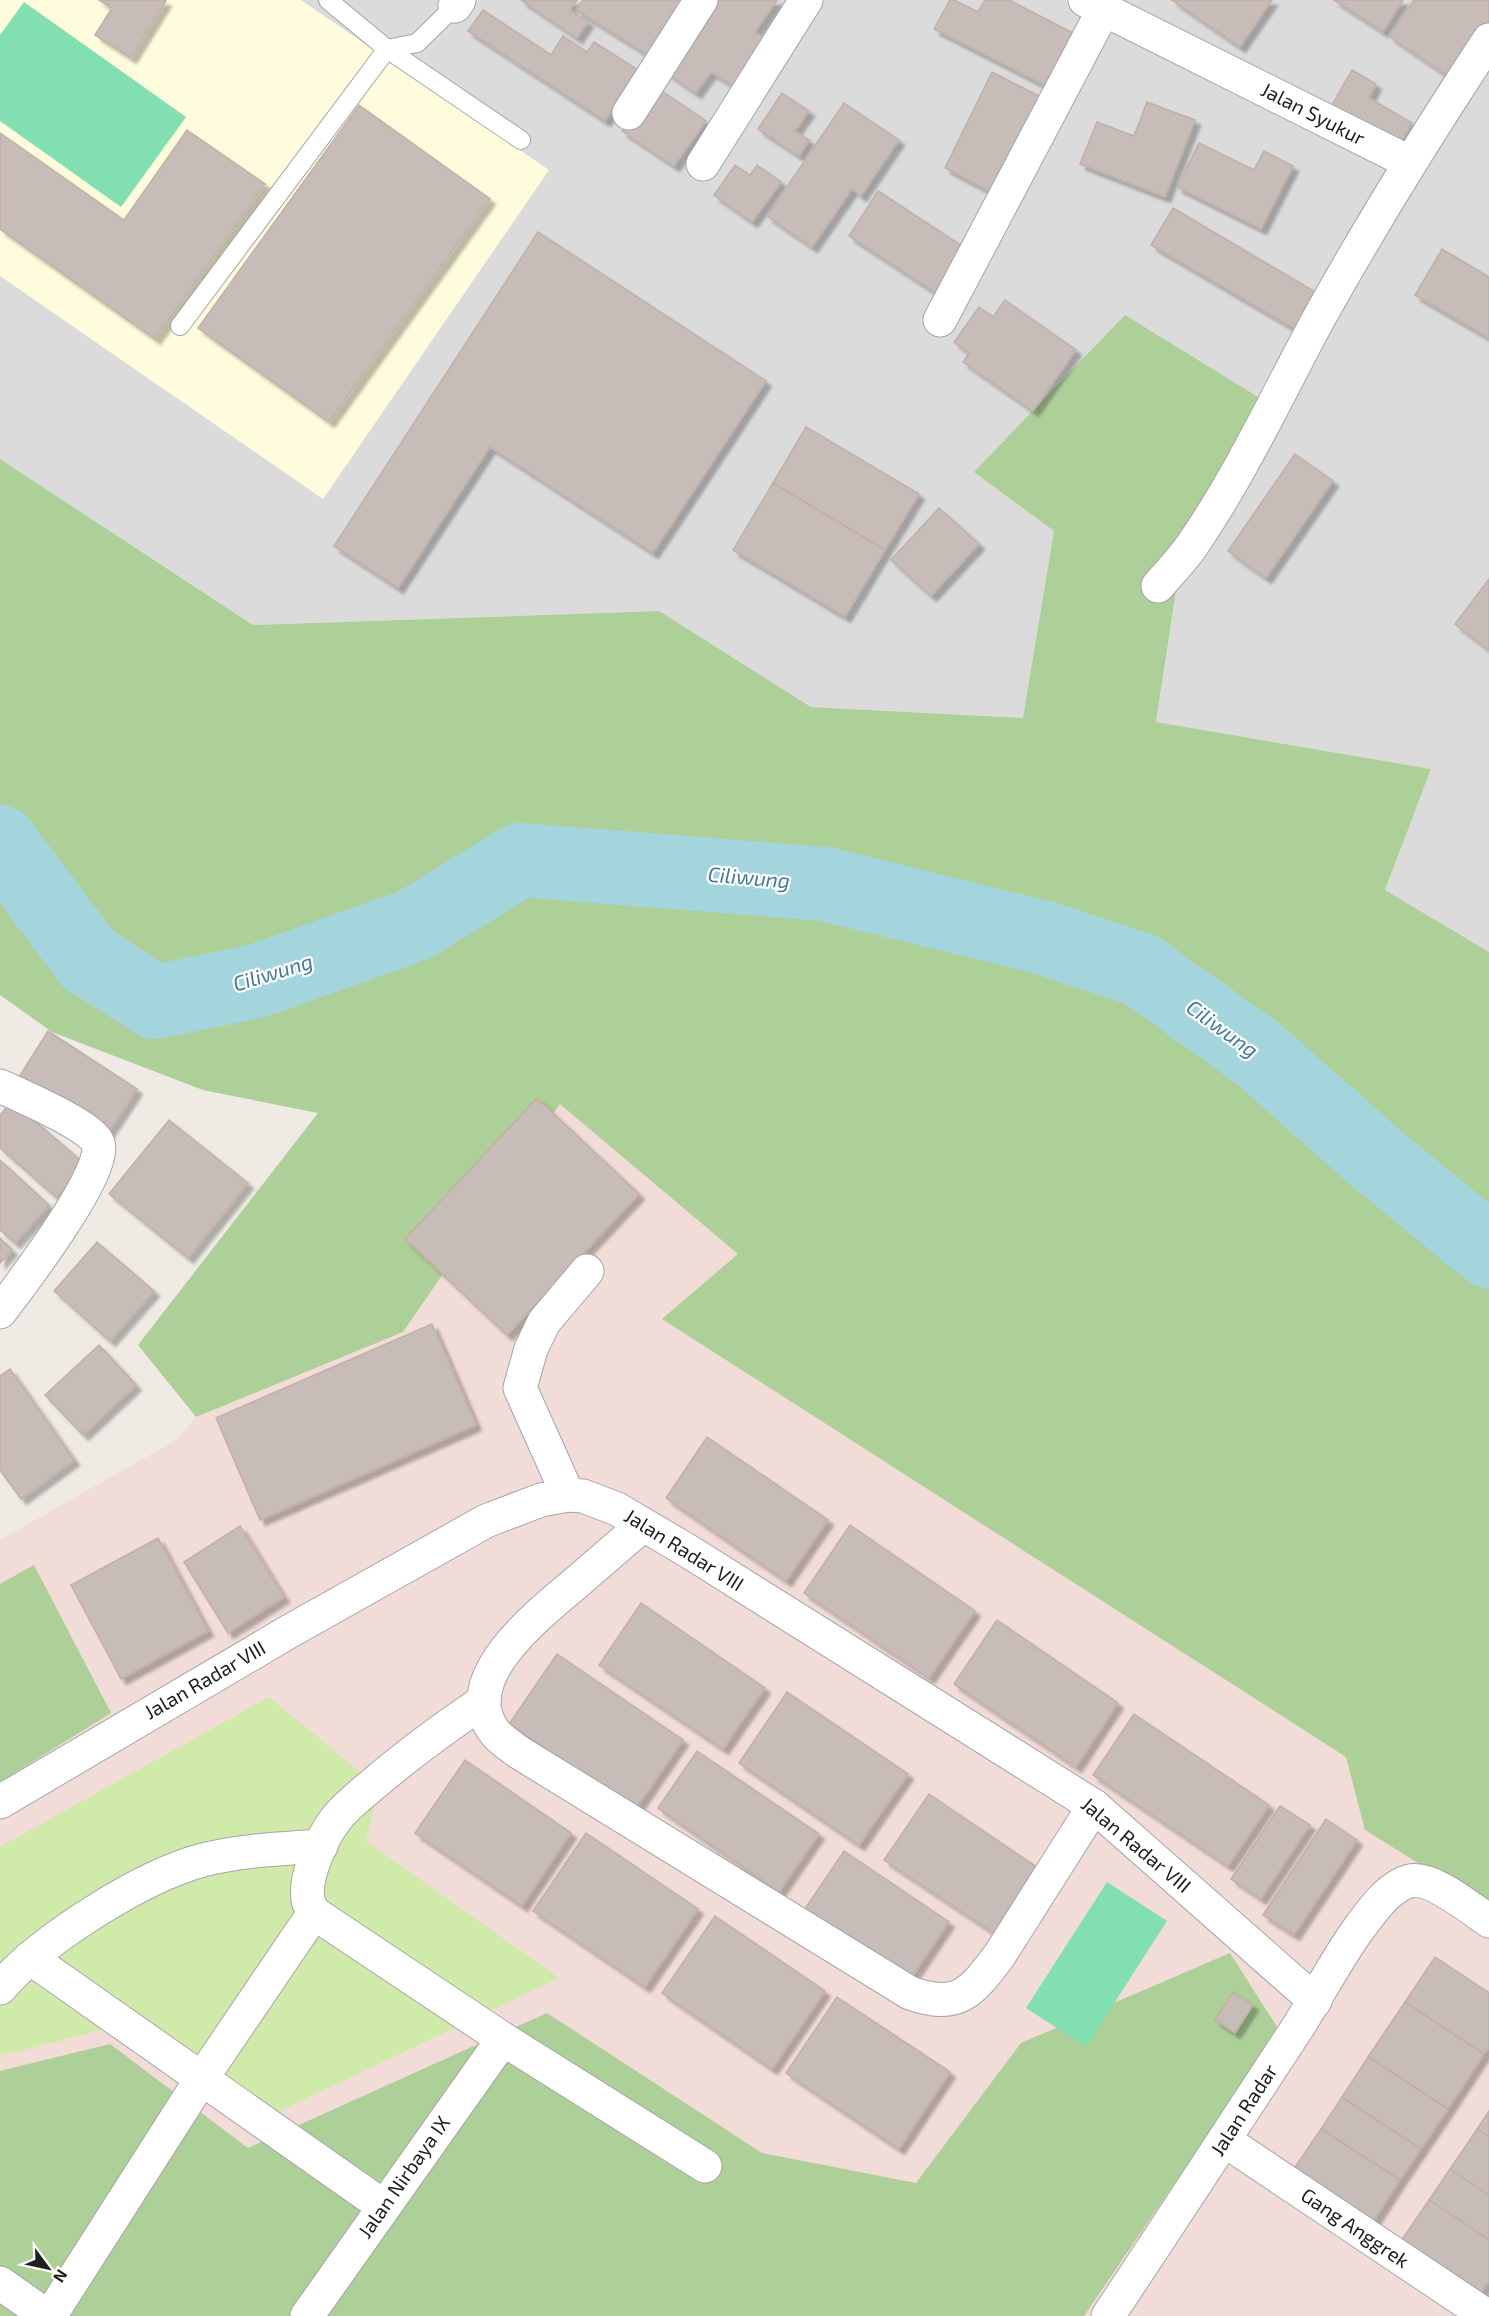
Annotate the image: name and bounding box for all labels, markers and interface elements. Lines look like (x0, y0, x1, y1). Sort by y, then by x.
street label: Jalan Syukur (1257, 77, 1369, 150)
water label: Ciliwung (707, 860, 791, 893)
water label: Ciliwung (230, 948, 316, 996)
water label: Ciliwung (1182, 993, 1264, 1062)
street label: Jalan Radar VIII (620, 1503, 749, 1595)
street label: Jalan Radar VIII (140, 1635, 269, 1724)
street label: Jalan Radar VIII (1077, 1791, 1196, 1897)
street label: Jalan Radar (1205, 2059, 1282, 2160)
street label: Jalan Nirbaya IX (352, 2111, 454, 2242)
street label: Gang Anggrek (1297, 2182, 1414, 2272)
north arrow (18, 2238, 78, 2298)
text: N (50, 2266, 72, 2286)

